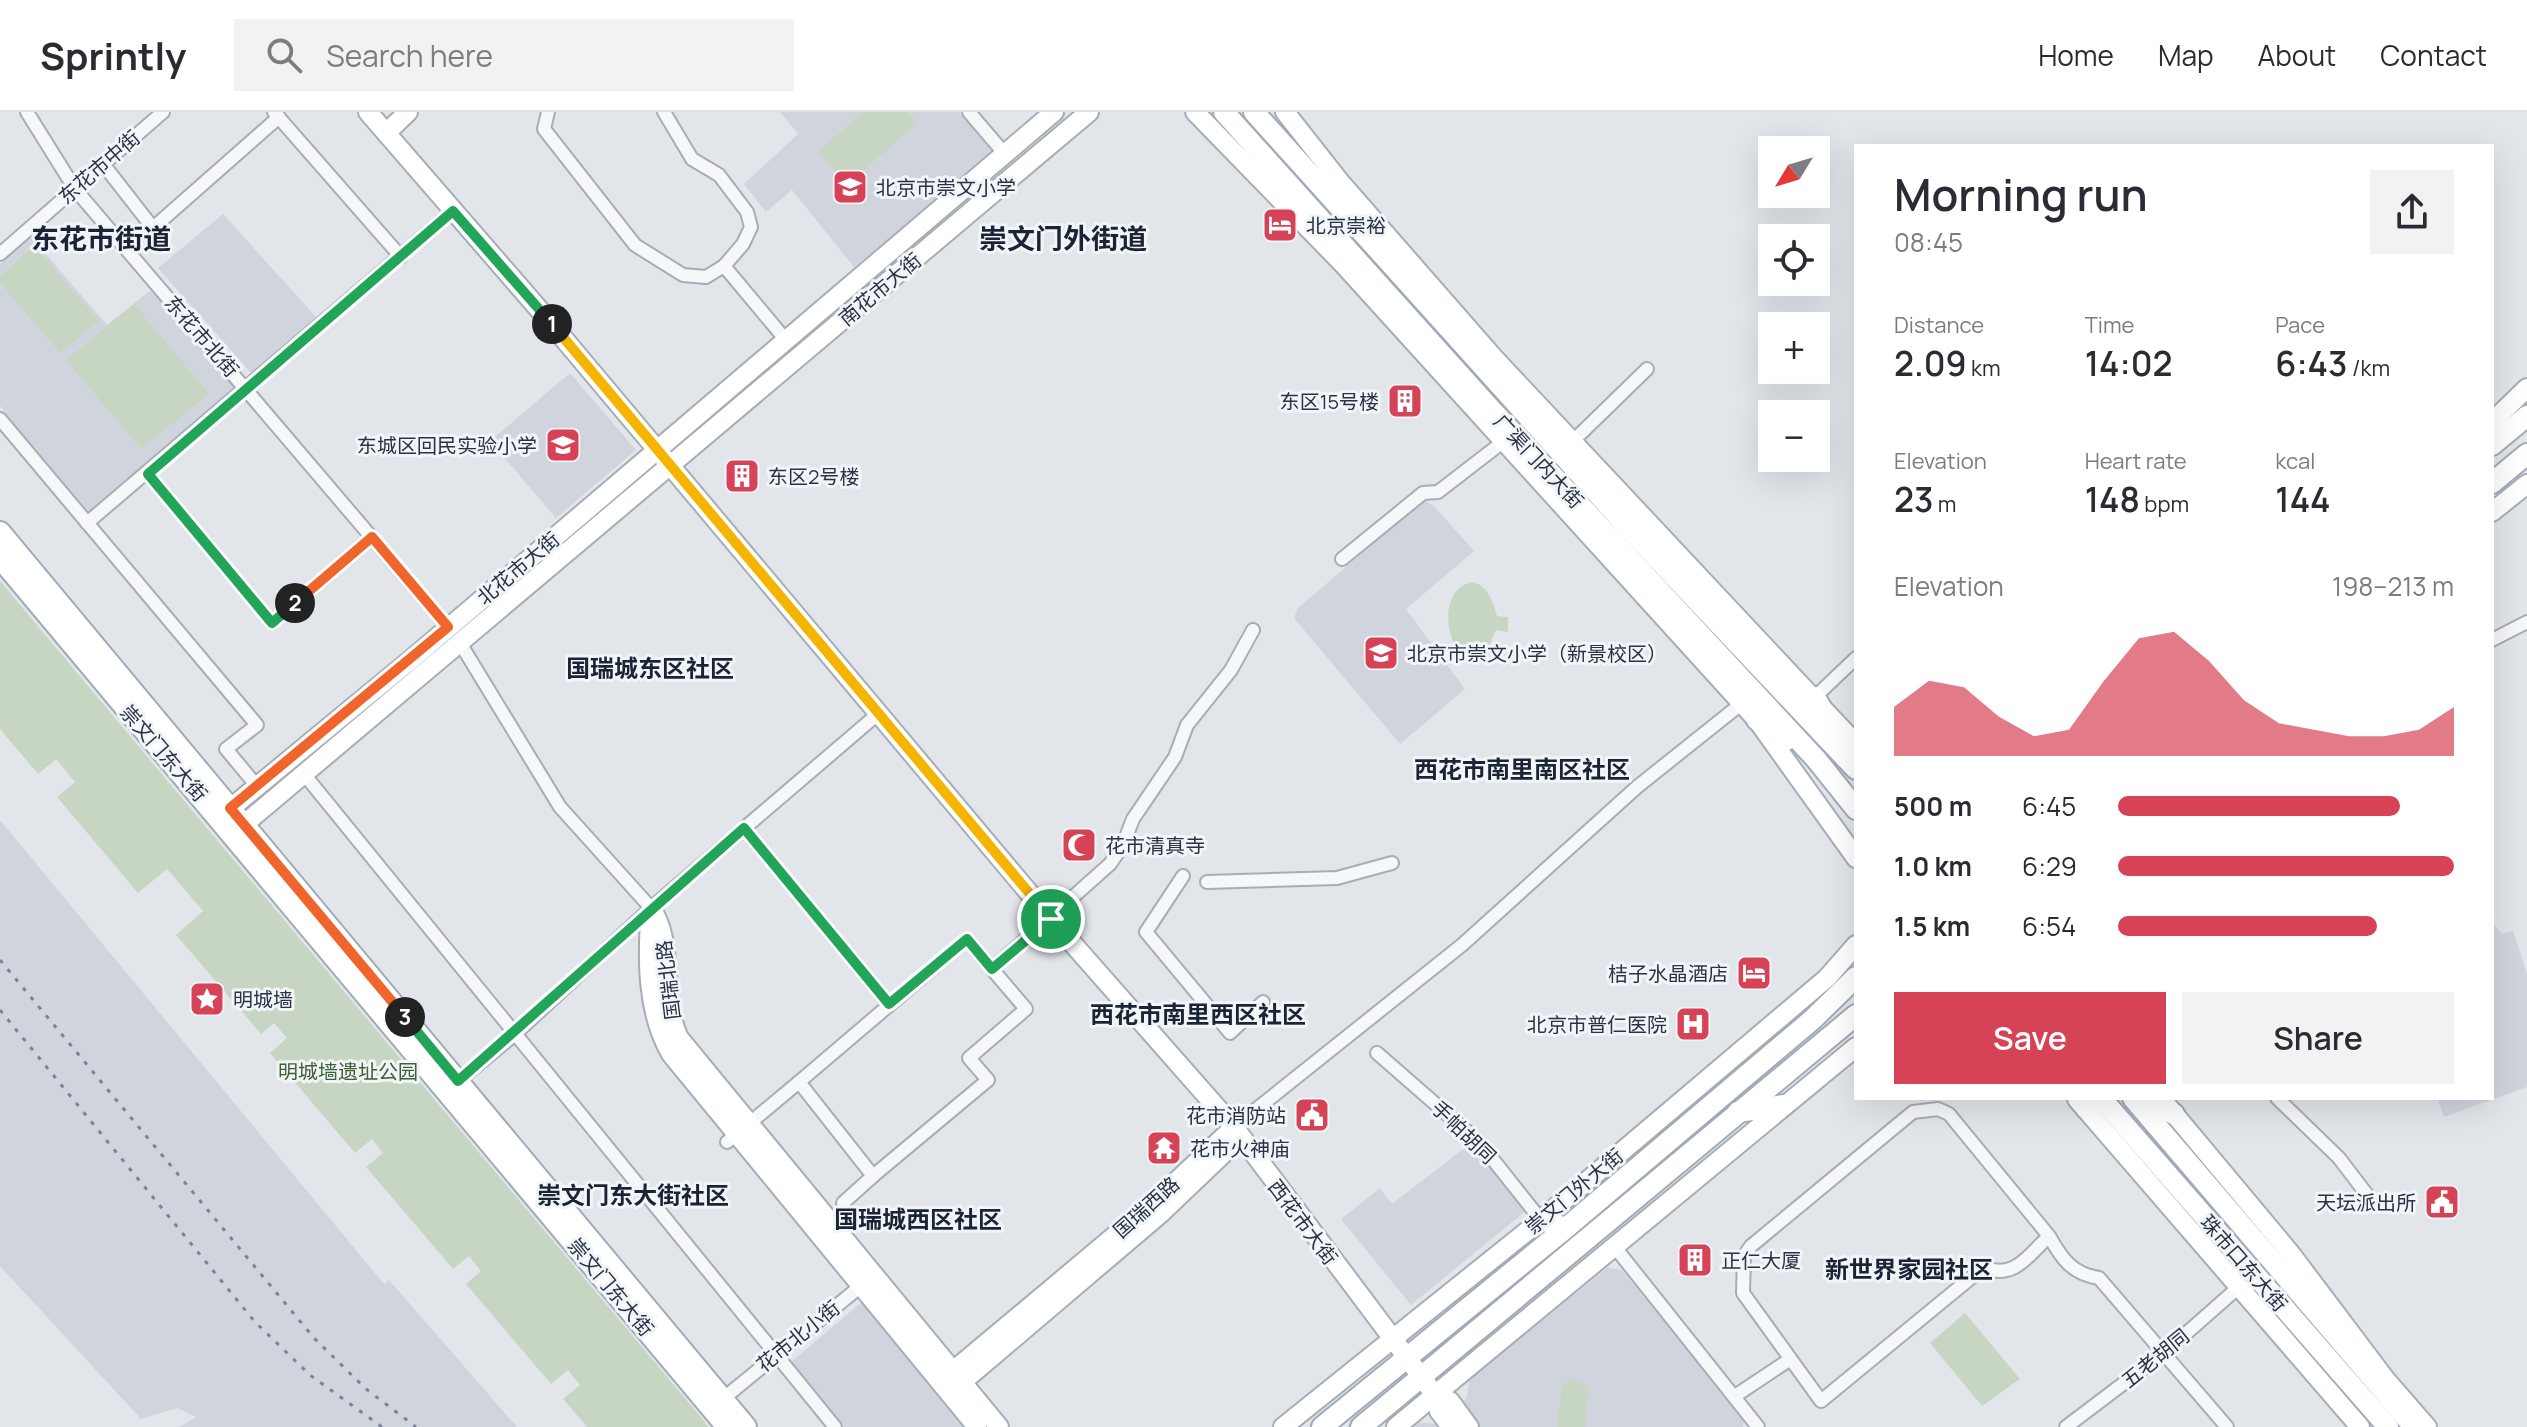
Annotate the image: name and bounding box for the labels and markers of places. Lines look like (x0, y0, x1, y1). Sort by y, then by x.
school or university icon: 北京市崇文小学 (831, 168, 869, 206)
place label: 北京市崇文小学 (876, 174, 1016, 201)
hotel icon: 北京崇裕 (1261, 206, 1299, 244)
place label: 北京崇裕 (1306, 212, 1386, 239)
pin: 1 (532, 304, 572, 344)
building icon: 东区15号楼 (1386, 382, 1424, 420)
place label: 东区15号楼 (1280, 388, 1379, 415)
school or university icon: 东城区回民实验小学 (544, 426, 582, 464)
place label: 东城区回民实验小学 (357, 432, 537, 459)
building icon: 东区2号楼 (723, 457, 761, 495)
place label: 东区2号楼 (768, 463, 859, 490)
pin: 2 (275, 583, 315, 623)
school or university icon: 北京市崇文小学（新景校区） (1362, 634, 1400, 672)
place label: 北京市崇文小学（新景校区） (1407, 640, 1667, 667)
mosque icon: 花市清真寺 (1060, 826, 1098, 864)
place label: 花市清真寺 (1105, 832, 1205, 859)
pin (1017, 885, 1085, 953)
hotel icon: 桔子水晶酒店 (1735, 954, 1773, 992)
place label: 桔子水晶酒店 (1608, 960, 1728, 987)
place icon: 明城墙 (188, 980, 226, 1018)
place label: 明城墙 (233, 986, 293, 1013)
pin: 3 (385, 997, 425, 1037)
hospital icon: 北京市普仁医院 (1674, 1005, 1712, 1043)
place label: 北京市普仁医院 (1527, 1011, 1667, 1038)
public building icon: 花市消防站 (1293, 1096, 1331, 1134)
place label: 花市消防站 (1186, 1102, 1286, 1129)
temple icon: 花市火神庙 (1145, 1129, 1183, 1167)
place label: 花市火神庙 (1190, 1135, 1290, 1162)
public building icon: 天坛派出所 (2423, 1183, 2461, 1221)
place label: 天坛派出所 (2316, 1189, 2416, 1216)
building icon: 正仁大厦 (1676, 1241, 1714, 1279)
place label: 正仁大厦 (1721, 1247, 1801, 1274)

